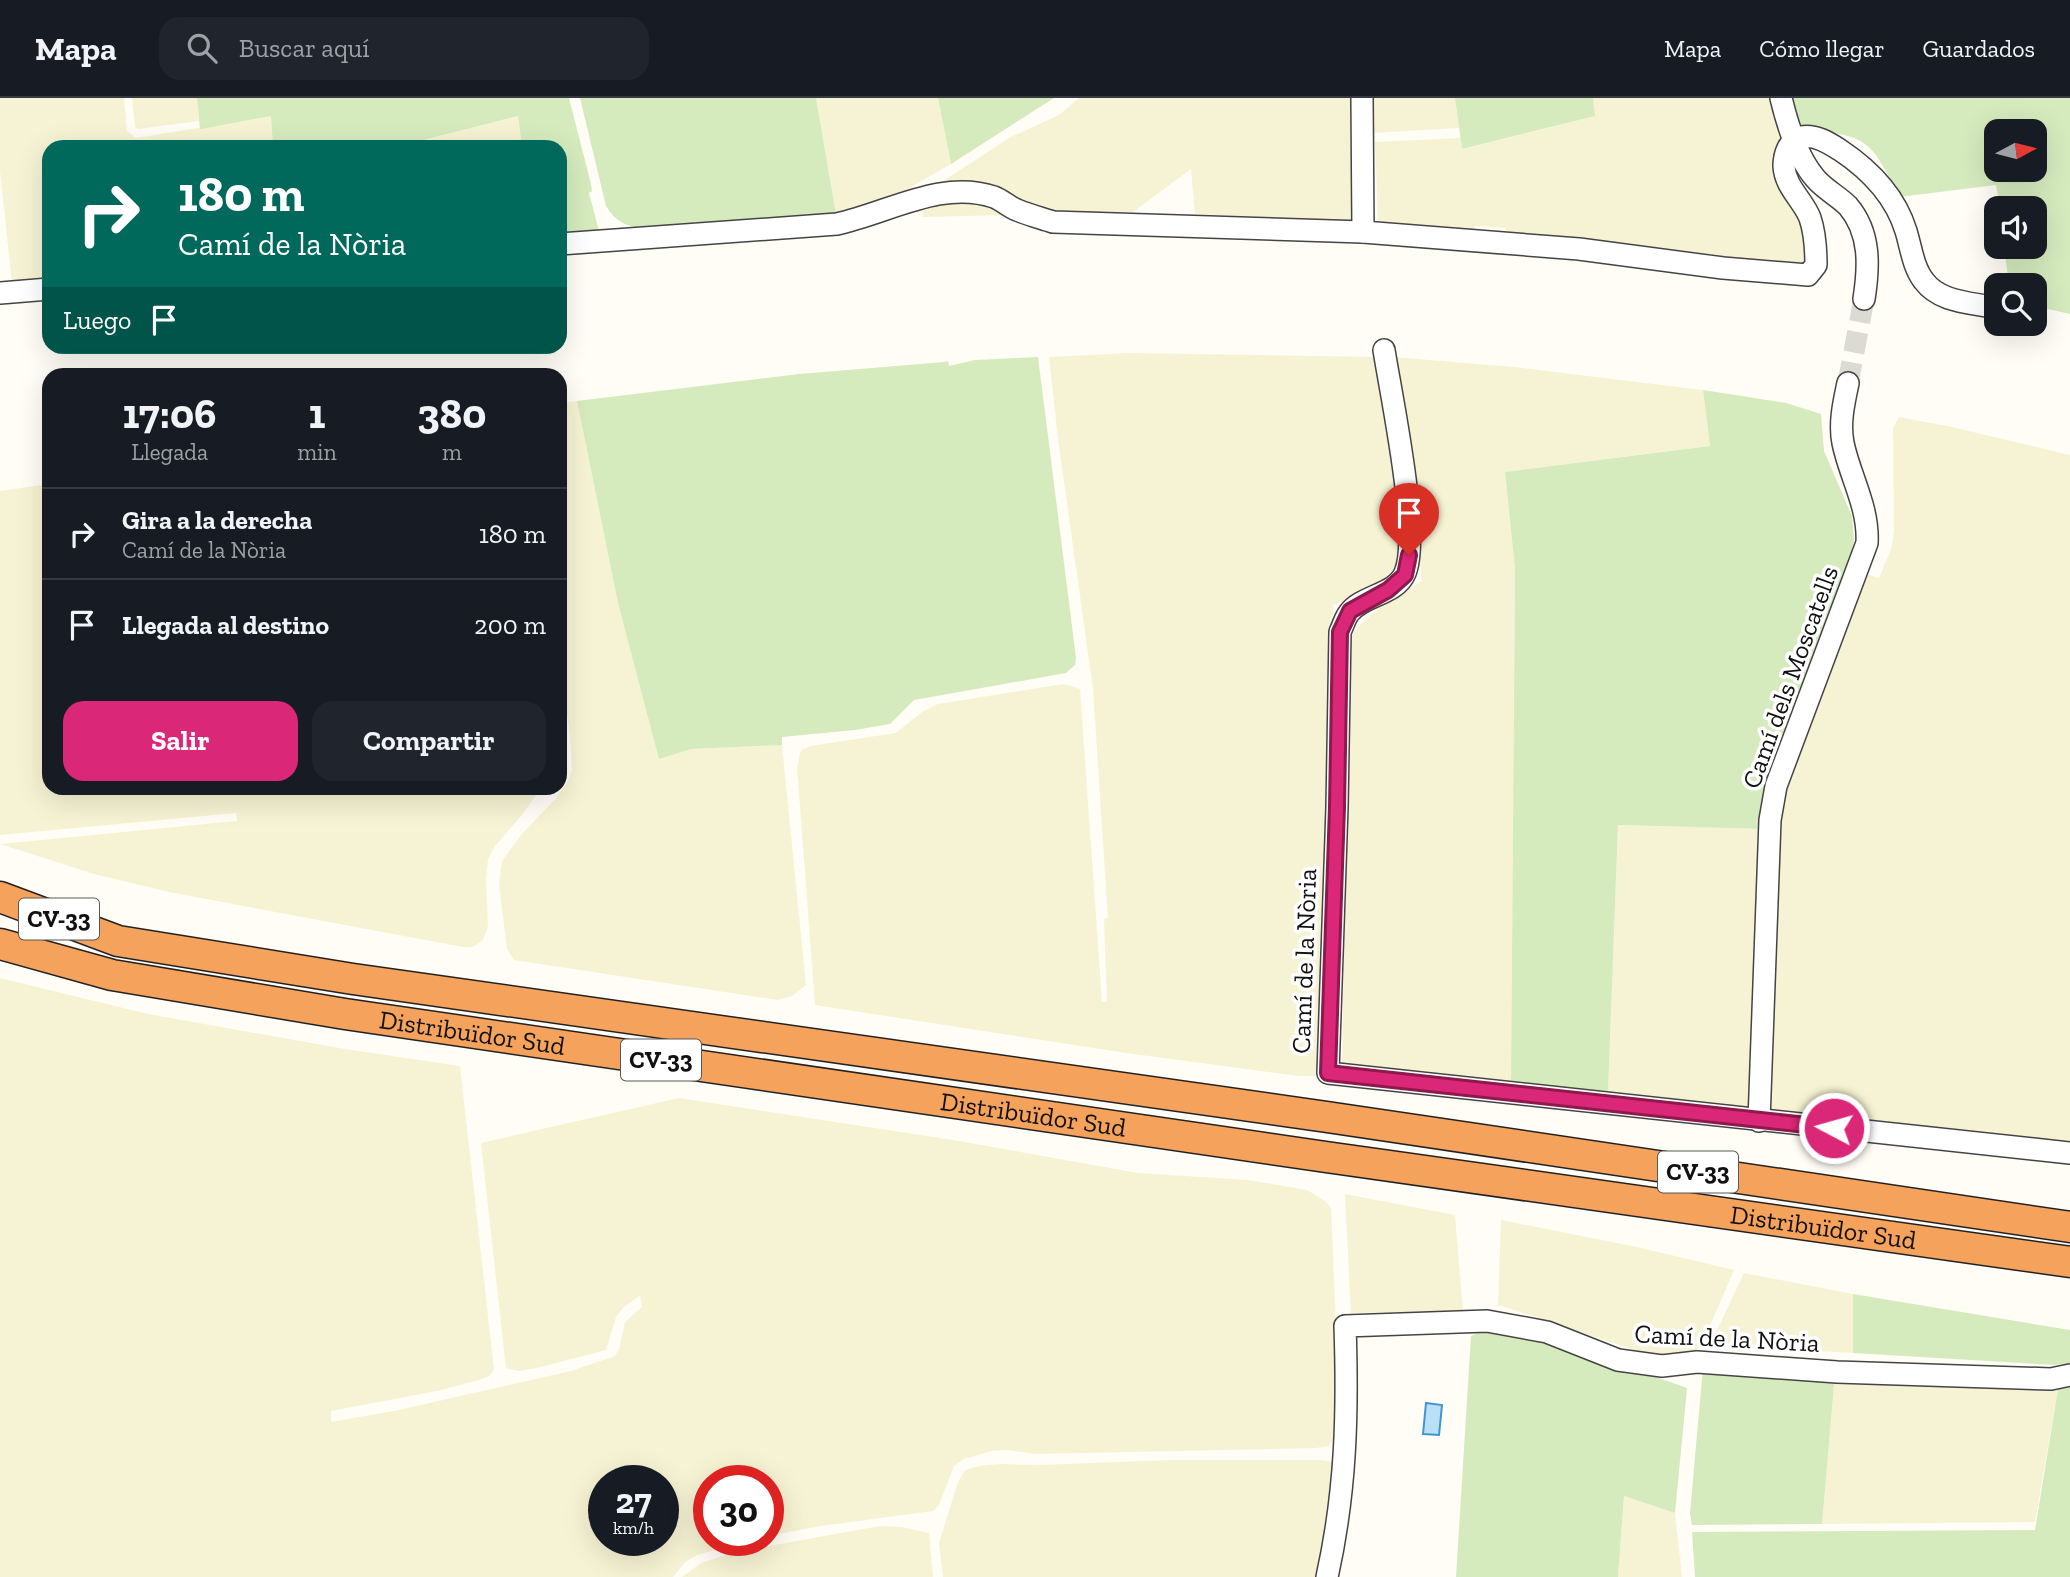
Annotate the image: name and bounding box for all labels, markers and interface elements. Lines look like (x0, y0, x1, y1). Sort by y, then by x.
search box (159, 17, 649, 80)
text: Mapa (35, 29, 117, 68)
icon: search (183, 29, 221, 67)
text: Buscar aquí (239, 32, 370, 64)
text: Mapa (1664, 34, 1721, 63)
text: Cómo llegar (1759, 34, 1885, 63)
text: Guardados (1923, 34, 2035, 63)
north arrow (1984, 119, 2048, 182)
map controls (1984, 119, 2047, 336)
text: 180 m (178, 165, 305, 224)
icon: right (63, 168, 154, 259)
button: sound (1984, 196, 2047, 259)
text: Camí de la Nòria (178, 225, 406, 263)
button: search (1984, 273, 2047, 336)
icon: arrive (145, 301, 183, 339)
text: Luego (63, 304, 131, 336)
text: 17:06 (123, 388, 217, 439)
text: 1 (308, 388, 325, 439)
text: 380 (417, 388, 486, 439)
text: Llegada (131, 438, 208, 466)
text: min (297, 438, 337, 466)
text: m (442, 438, 462, 466)
pin (1379, 483, 1439, 555)
icon: arrive (1390, 494, 1428, 532)
text: Gira a la derecha (122, 504, 312, 536)
icon: right (63, 515, 101, 553)
text: 180 m (479, 518, 546, 550)
text: Camí de la Nòria (122, 536, 286, 564)
street label: Camí dels Moscatells (1735, 561, 1845, 793)
icon: arrive (63, 606, 101, 644)
text: Llegada al destino (122, 609, 329, 641)
text: 200 m (474, 609, 546, 641)
button: Salir (63, 701, 298, 781)
button: Compartir (312, 701, 546, 781)
street label: Camí de la Nòria (1285, 867, 1323, 1054)
road number: CV-33 (19, 898, 99, 940)
street label: Distribuïdor Sud (377, 1003, 567, 1062)
road number: CV-33 (621, 1040, 701, 1080)
street label: Distribuïdor Sud (938, 1085, 1128, 1144)
position arrow (1797, 1091, 1871, 1165)
road number: CV-33 (1658, 1152, 1738, 1192)
street label: Distribuïdor Sud (1728, 1198, 1918, 1256)
street label: Camí de la Nòria (1634, 1317, 1821, 1359)
speed limit sign: 30 (693, 1465, 784, 1556)
text: 27 (615, 1480, 652, 1522)
text: km/h (613, 1517, 654, 1539)

